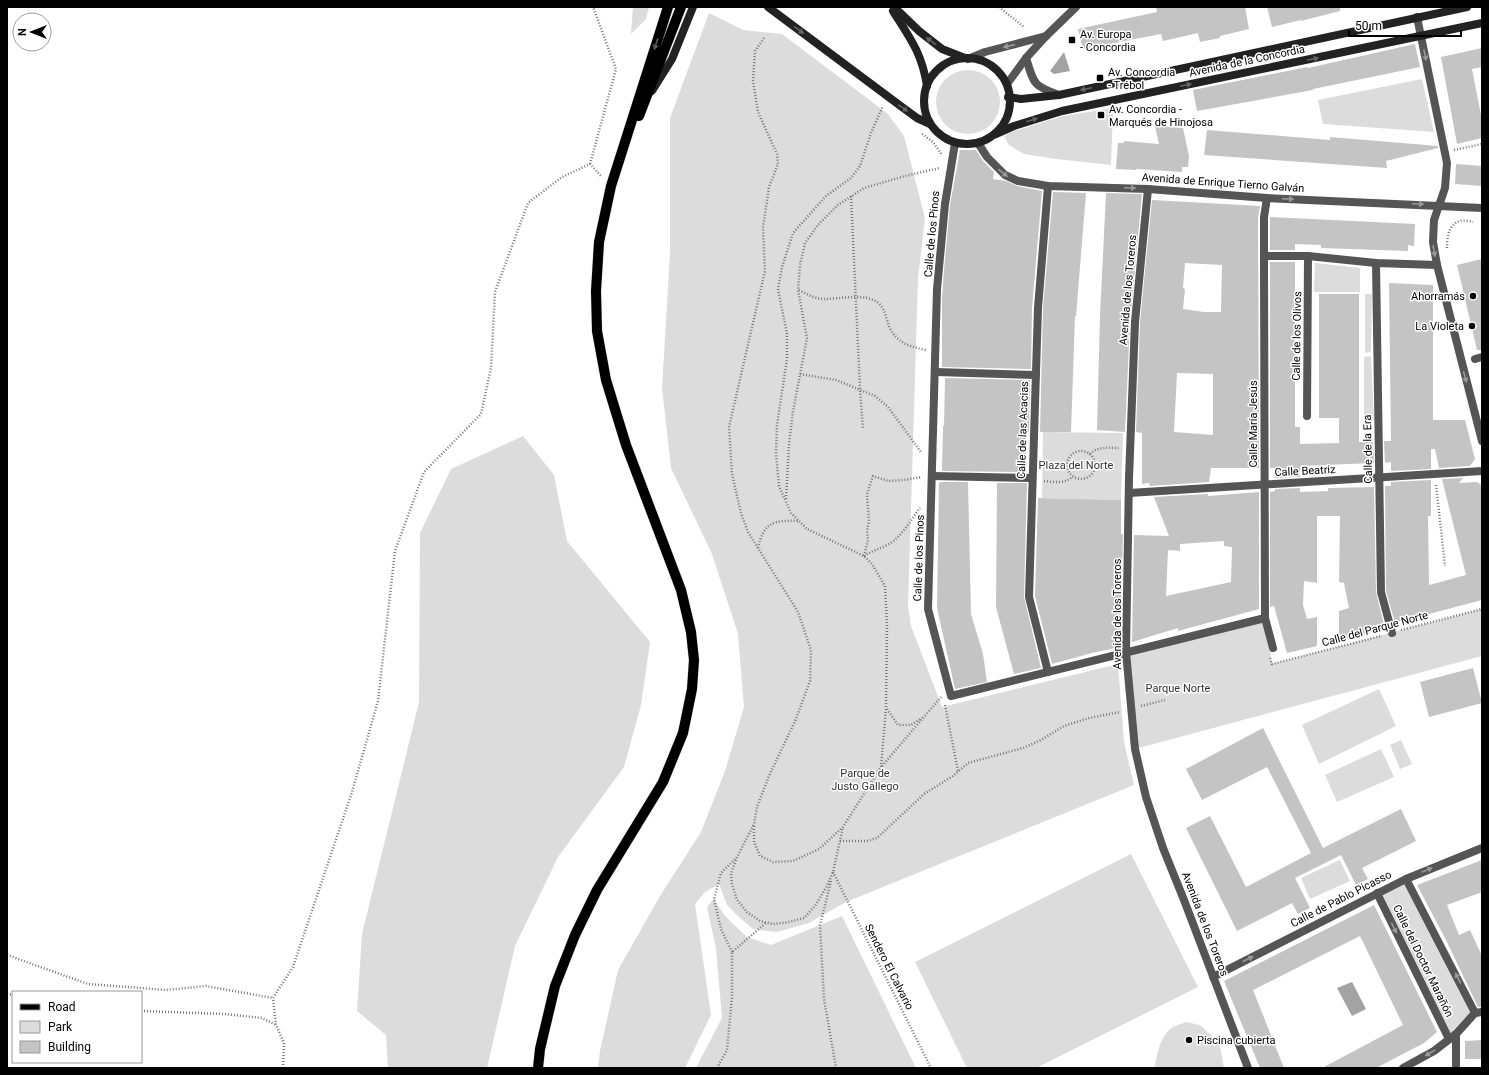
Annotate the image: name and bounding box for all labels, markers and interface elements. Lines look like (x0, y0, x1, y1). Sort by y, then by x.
north arrow (12, 12, 52, 52)
scale bar (1349, 12, 1461, 38)
text: 50 m (1355, 19, 1382, 33)
one-way arrow (794, 26, 805, 35)
text: N (16, 28, 29, 36)
place label: Av. Europa - Concordia (1080, 28, 1136, 54)
marker: Av. Europa - Concordia (1067, 35, 1077, 45)
one-way arrow (926, 37, 936, 45)
one-way arrow (653, 38, 659, 50)
street label: Avenida de la Concordia (1188, 42, 1306, 80)
one-way arrow (1003, 44, 1015, 50)
one-way arrow (1422, 49, 1428, 61)
one-way arrow (1307, 55, 1319, 61)
place label: Av. Concordia - Trébol (1108, 66, 1175, 92)
marker: Av. Concordia - Trébol (1095, 73, 1105, 83)
one-way arrow (1180, 82, 1192, 88)
one-way arrow (1080, 86, 1093, 92)
place label: Av. Concordia - Marqués de Hinojosa (1109, 103, 1213, 129)
one-way arrow (898, 104, 909, 112)
marker: Av. Concordia - Marqués de Hinojosa (1096, 110, 1106, 120)
one-way arrow (1026, 117, 1038, 123)
one-way arrow (998, 168, 1009, 177)
street label: Avenida de Enrique Tierno Galván (1141, 171, 1305, 195)
one-way arrow (1124, 185, 1137, 191)
street label: Calle de los Pinos (922, 190, 942, 278)
one-way arrow (1282, 196, 1295, 202)
one-way arrow (1412, 201, 1424, 208)
street label: Avenida de los Toreros (1117, 234, 1139, 346)
one-way arrow (1432, 245, 1438, 257)
place label: Ahorramás (1411, 290, 1465, 303)
street label: Calle de los Olivos (1290, 291, 1304, 381)
marker: Ahorramás (1468, 291, 1478, 301)
place label: La Violeta (1415, 320, 1464, 333)
marker: La Violeta (1467, 321, 1477, 331)
one-way arrow (1463, 371, 1469, 383)
street label: Calle María Jesús (1247, 380, 1260, 468)
street label: Calle de las Acacias (1015, 381, 1031, 479)
street label: Calle de la Era (1361, 414, 1375, 484)
park label: Plaza del Norte (1039, 459, 1114, 472)
street label: Calle Beatriz (1274, 463, 1336, 479)
street label: Calle de los Pinos (911, 514, 927, 602)
street label: Avenida de los Toreros (1111, 558, 1124, 669)
street label: Calle del Parque Norte (1320, 609, 1430, 649)
park label: Parque Norte (1146, 682, 1211, 695)
park label: Parque de Justo Gallego (831, 767, 899, 793)
one-way arrow (1422, 867, 1434, 873)
street label: Calle de Pablo Picasso (1288, 868, 1394, 930)
street label: Avenida de los Toreros (1179, 870, 1231, 978)
street label: Calle del Doctor Marañón (1390, 903, 1456, 1019)
street label: Sendero El Calvario (862, 922, 916, 1012)
one-way arrow (1391, 922, 1397, 934)
one-way arrow (1242, 956, 1254, 962)
one-way arrow (1454, 973, 1461, 984)
legend (12, 991, 142, 1063)
text: Road (48, 1000, 76, 1014)
text: Park (48, 1020, 73, 1034)
place label: Piscina cubierta (1197, 1034, 1276, 1047)
marker: Piscina cubierta (1184, 1035, 1194, 1045)
text: Building (48, 1040, 91, 1054)
one-way arrow (1424, 1049, 1436, 1056)

